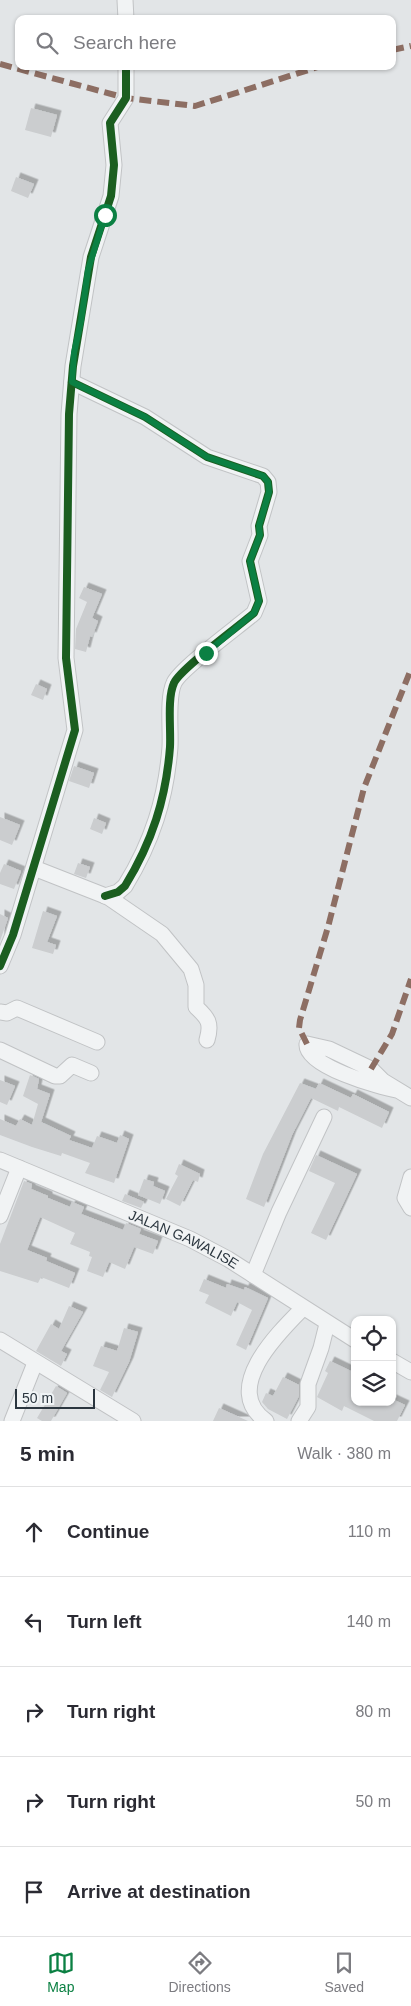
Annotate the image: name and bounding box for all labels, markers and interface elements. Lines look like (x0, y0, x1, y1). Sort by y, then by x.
search box (15, 15, 396, 70)
icon: search (33, 29, 61, 57)
text: Search here (73, 32, 177, 53)
route start (94, 204, 117, 227)
route end (195, 642, 218, 665)
street label: JALAN GAWALISE (126, 1206, 242, 1272)
map controls (351, 1316, 396, 1406)
button: locate (351, 1316, 396, 1361)
button: layers (351, 1361, 396, 1406)
scale bar (15, 1386, 95, 1409)
text: 50 m (22, 1390, 53, 1406)
text: 5 min (20, 1442, 75, 1465)
text: Walk · 380 m (297, 1445, 391, 1462)
icon: ahead (20, 1518, 48, 1546)
text: Continue (67, 1521, 149, 1542)
text: 110 m (348, 1523, 391, 1540)
icon: left (20, 1608, 48, 1636)
text: Turn left (67, 1611, 142, 1632)
text: 140 m (347, 1613, 391, 1630)
icon: right (20, 1698, 48, 1726)
text: Turn right (67, 1701, 155, 1722)
text: 80 m (355, 1703, 391, 1720)
icon: right (20, 1788, 48, 1816)
text: Turn right (67, 1791, 155, 1812)
text: 50 m (355, 1793, 391, 1810)
icon: arrive (20, 1878, 48, 1906)
text: Arrive at destination (67, 1881, 251, 1902)
tab: Map (47, 1949, 75, 1995)
tab: Directions (169, 1949, 231, 1995)
tab: Saved (324, 1949, 364, 1995)

